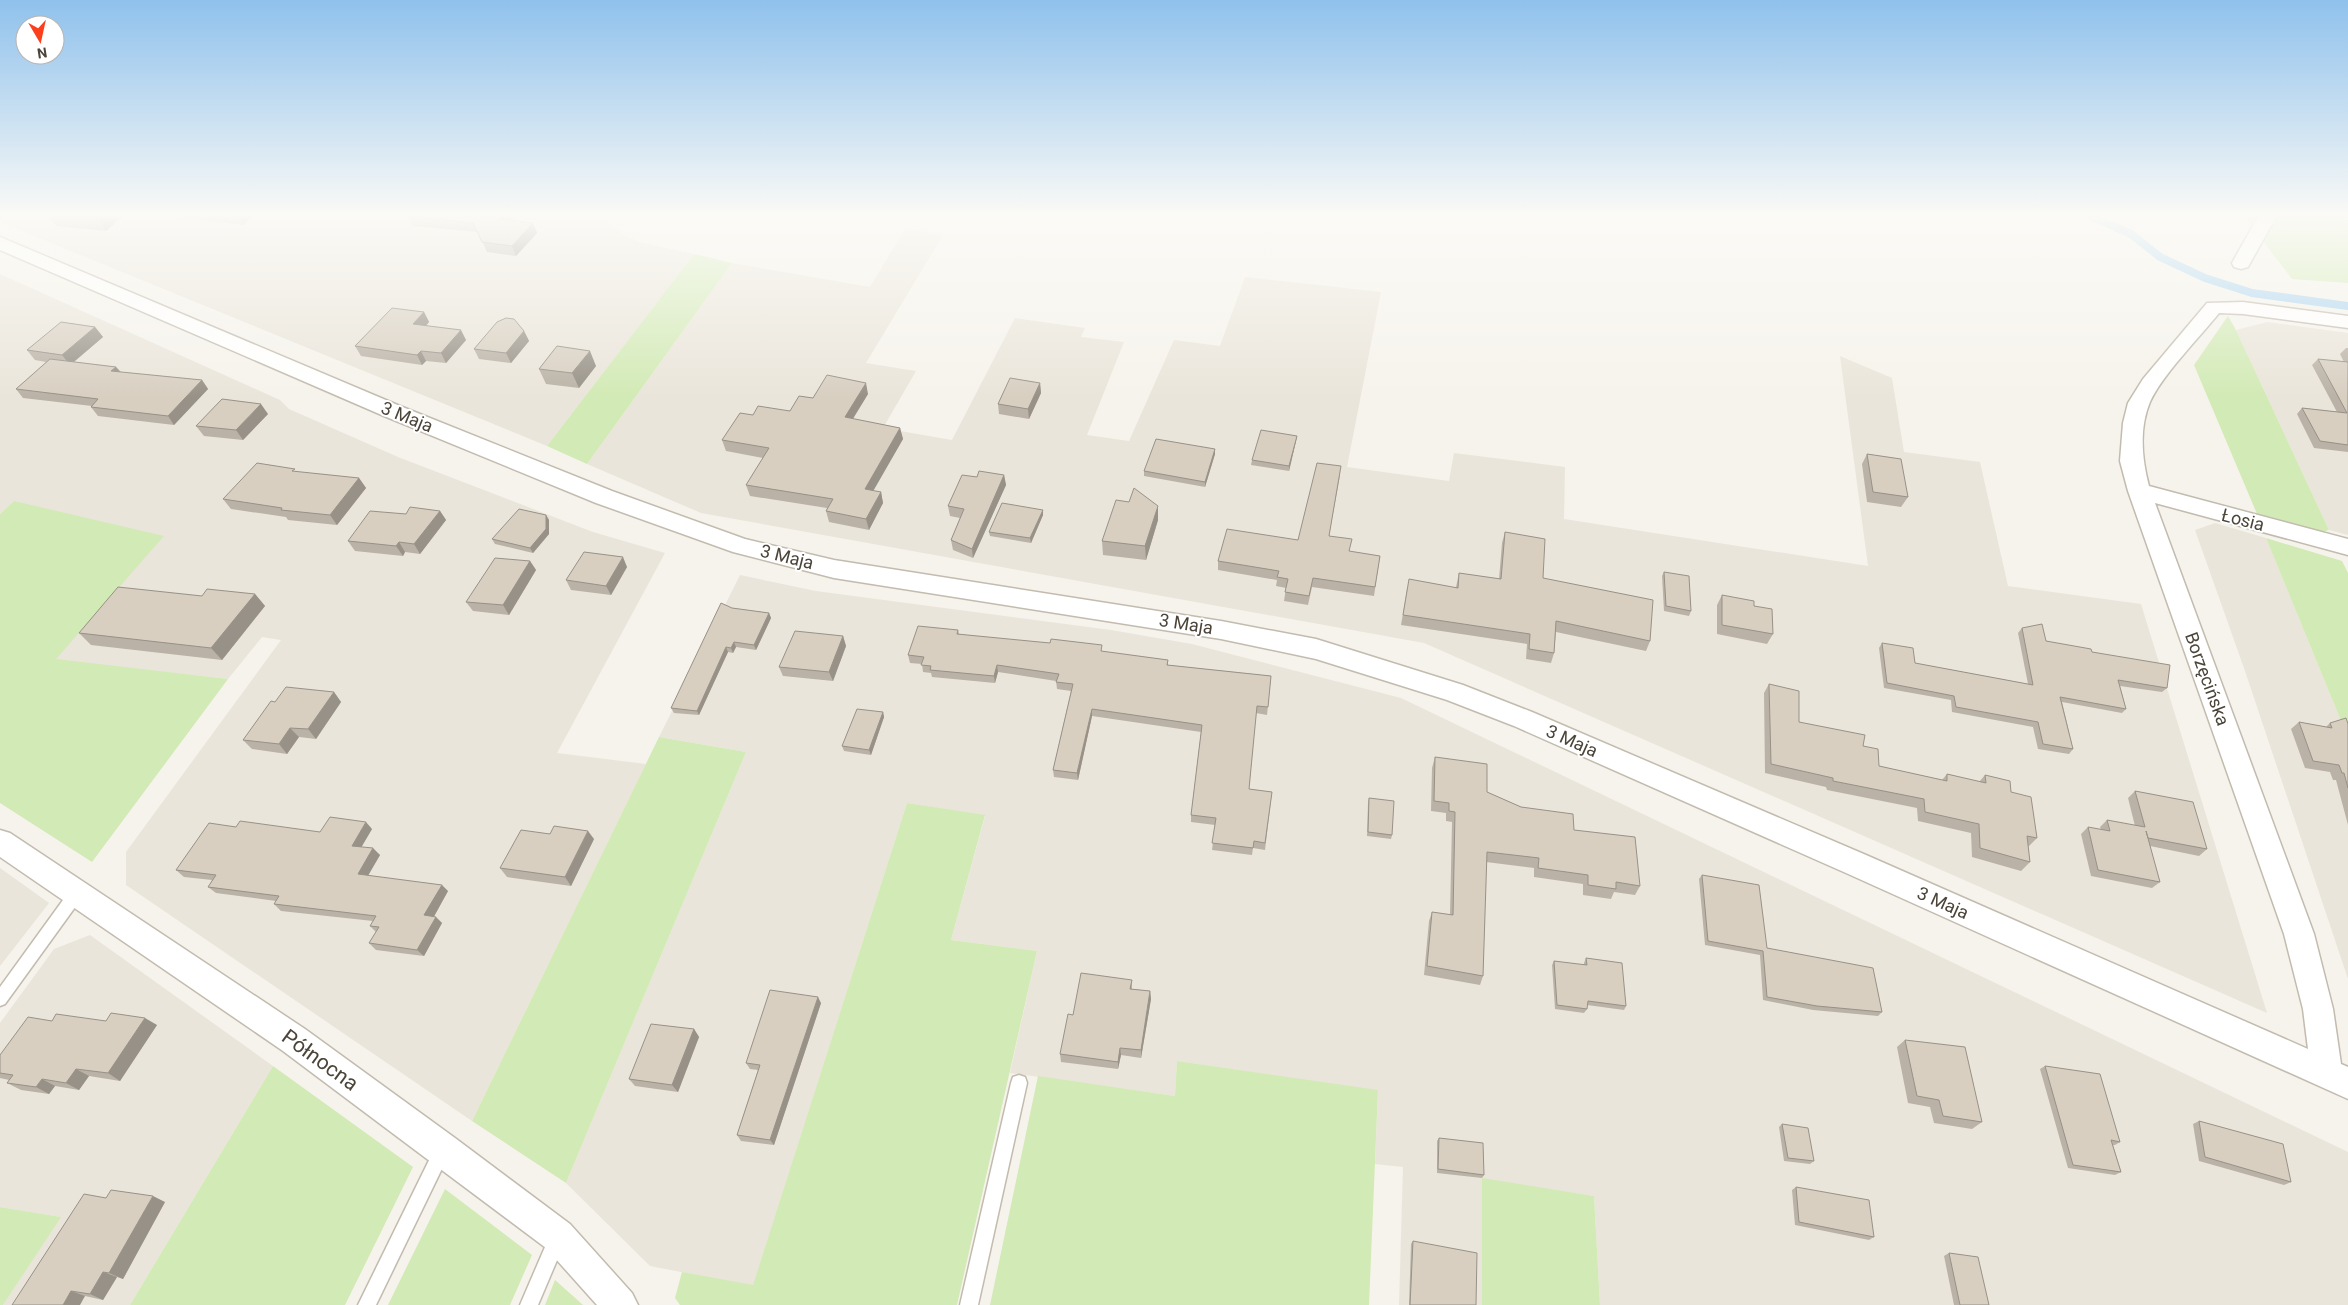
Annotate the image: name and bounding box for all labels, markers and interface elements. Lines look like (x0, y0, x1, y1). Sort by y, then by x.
north arrow (15, 15, 65, 65)
text: N (36, 44, 48, 62)
street label: 3 Maja (378, 397, 436, 436)
street label: Łosia (2220, 504, 2267, 535)
street label: 3 Maja (758, 540, 816, 573)
street label: 3 Maja (1158, 609, 1214, 638)
street label: Borzęcińska (2181, 629, 2234, 728)
street label: 3 Maja (1543, 720, 1601, 761)
street label: 3 Maja (1914, 882, 1972, 923)
street label: Północna (277, 1024, 363, 1096)

